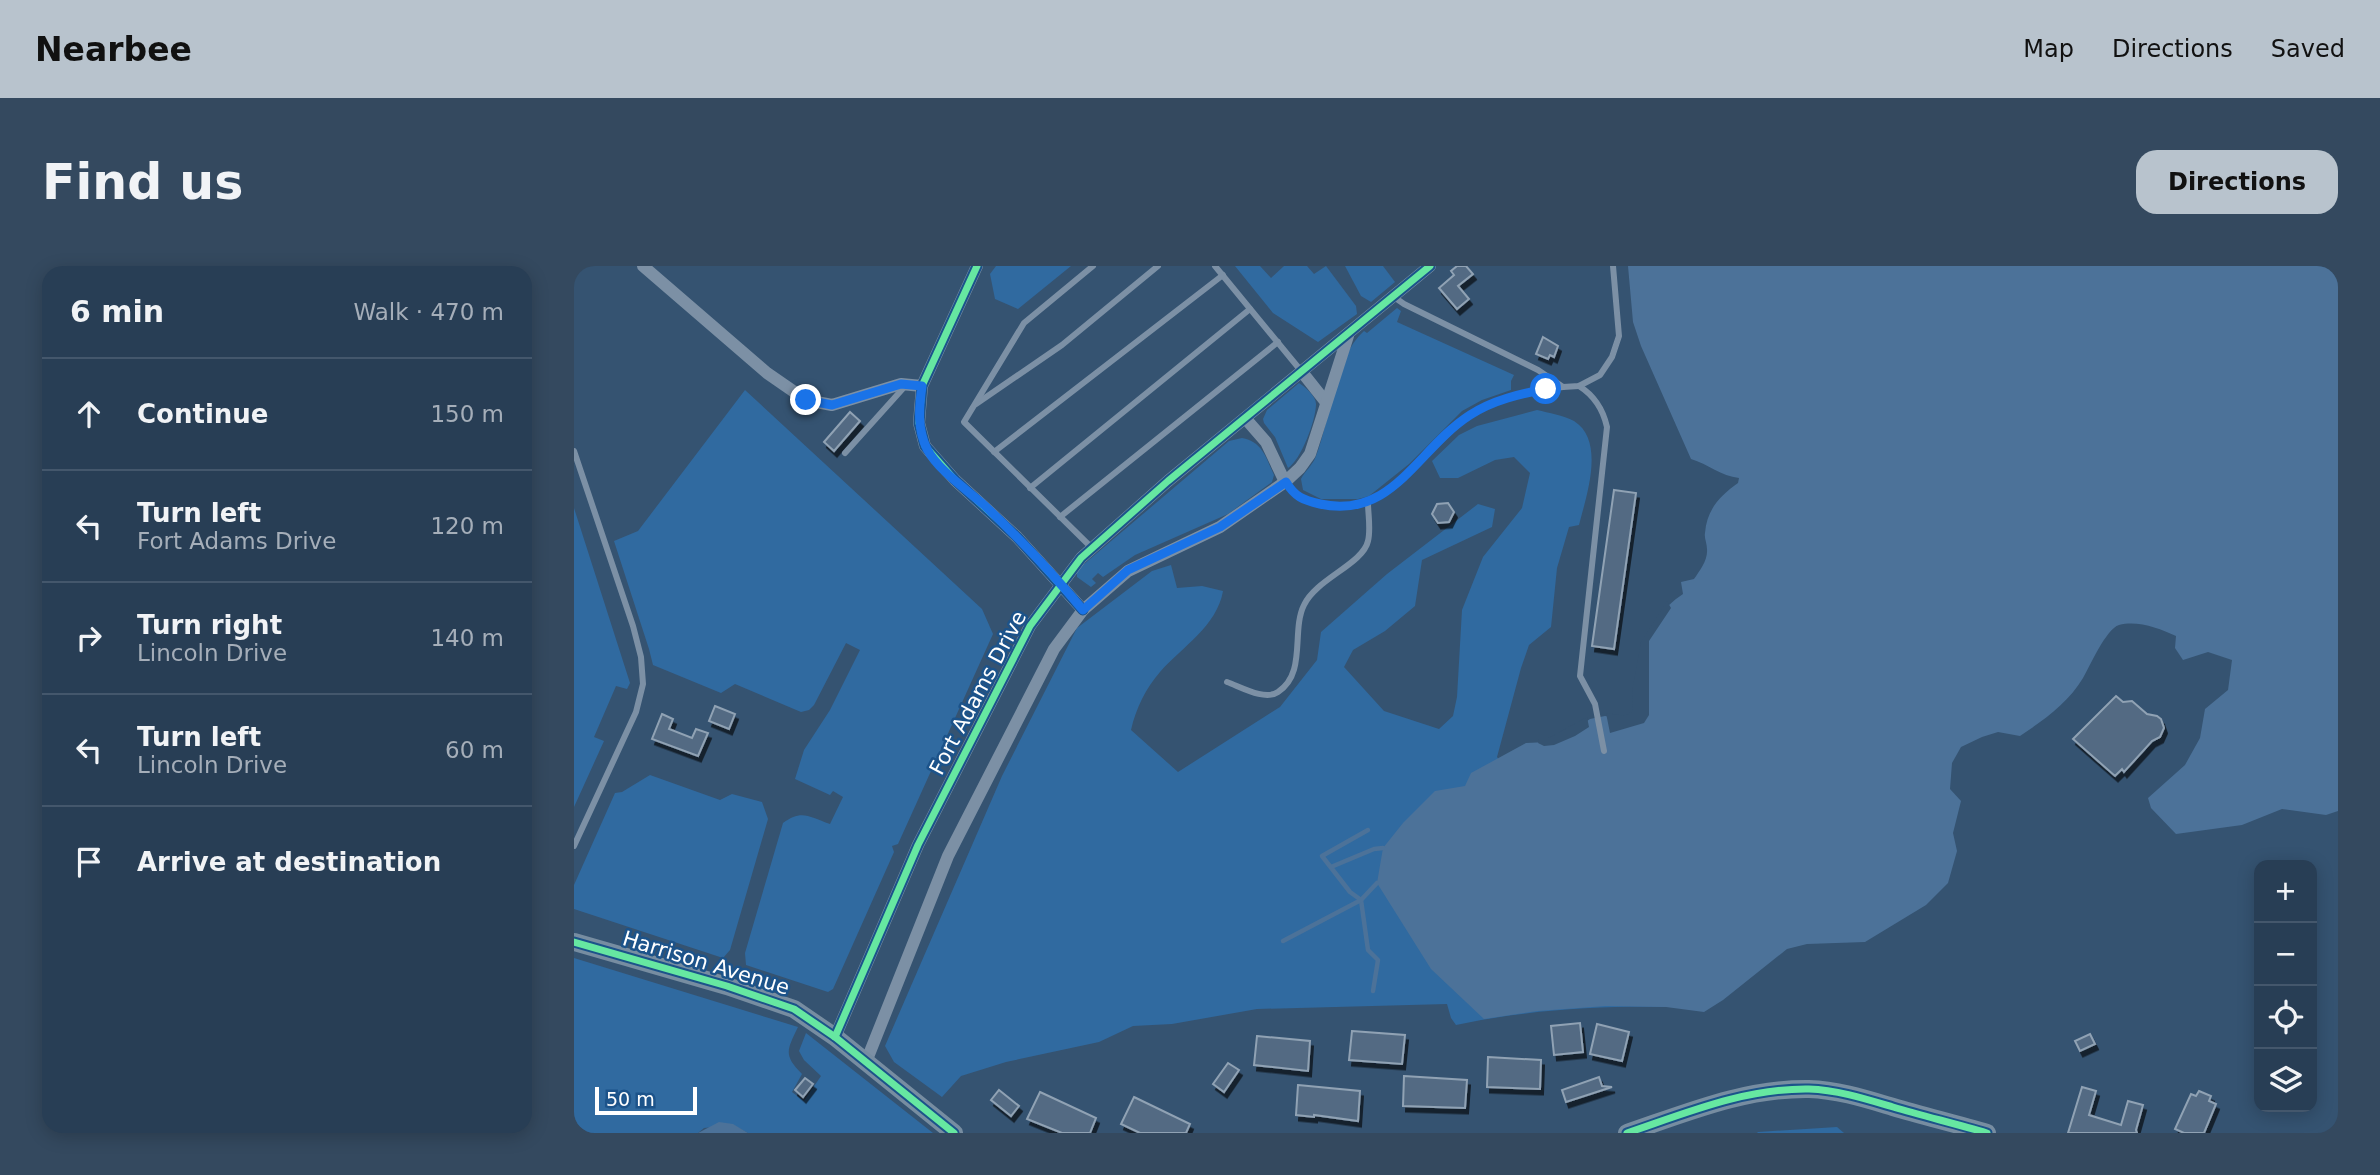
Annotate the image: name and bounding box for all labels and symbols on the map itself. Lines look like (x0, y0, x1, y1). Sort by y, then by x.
route start (1530, 373, 1561, 404)
route end (790, 384, 821, 415)
street label: Fort Adams Drive (925, 607, 1031, 779)
street label: Harrison Avenue (620, 926, 792, 1000)
scale bar (595, 1084, 696, 1116)

